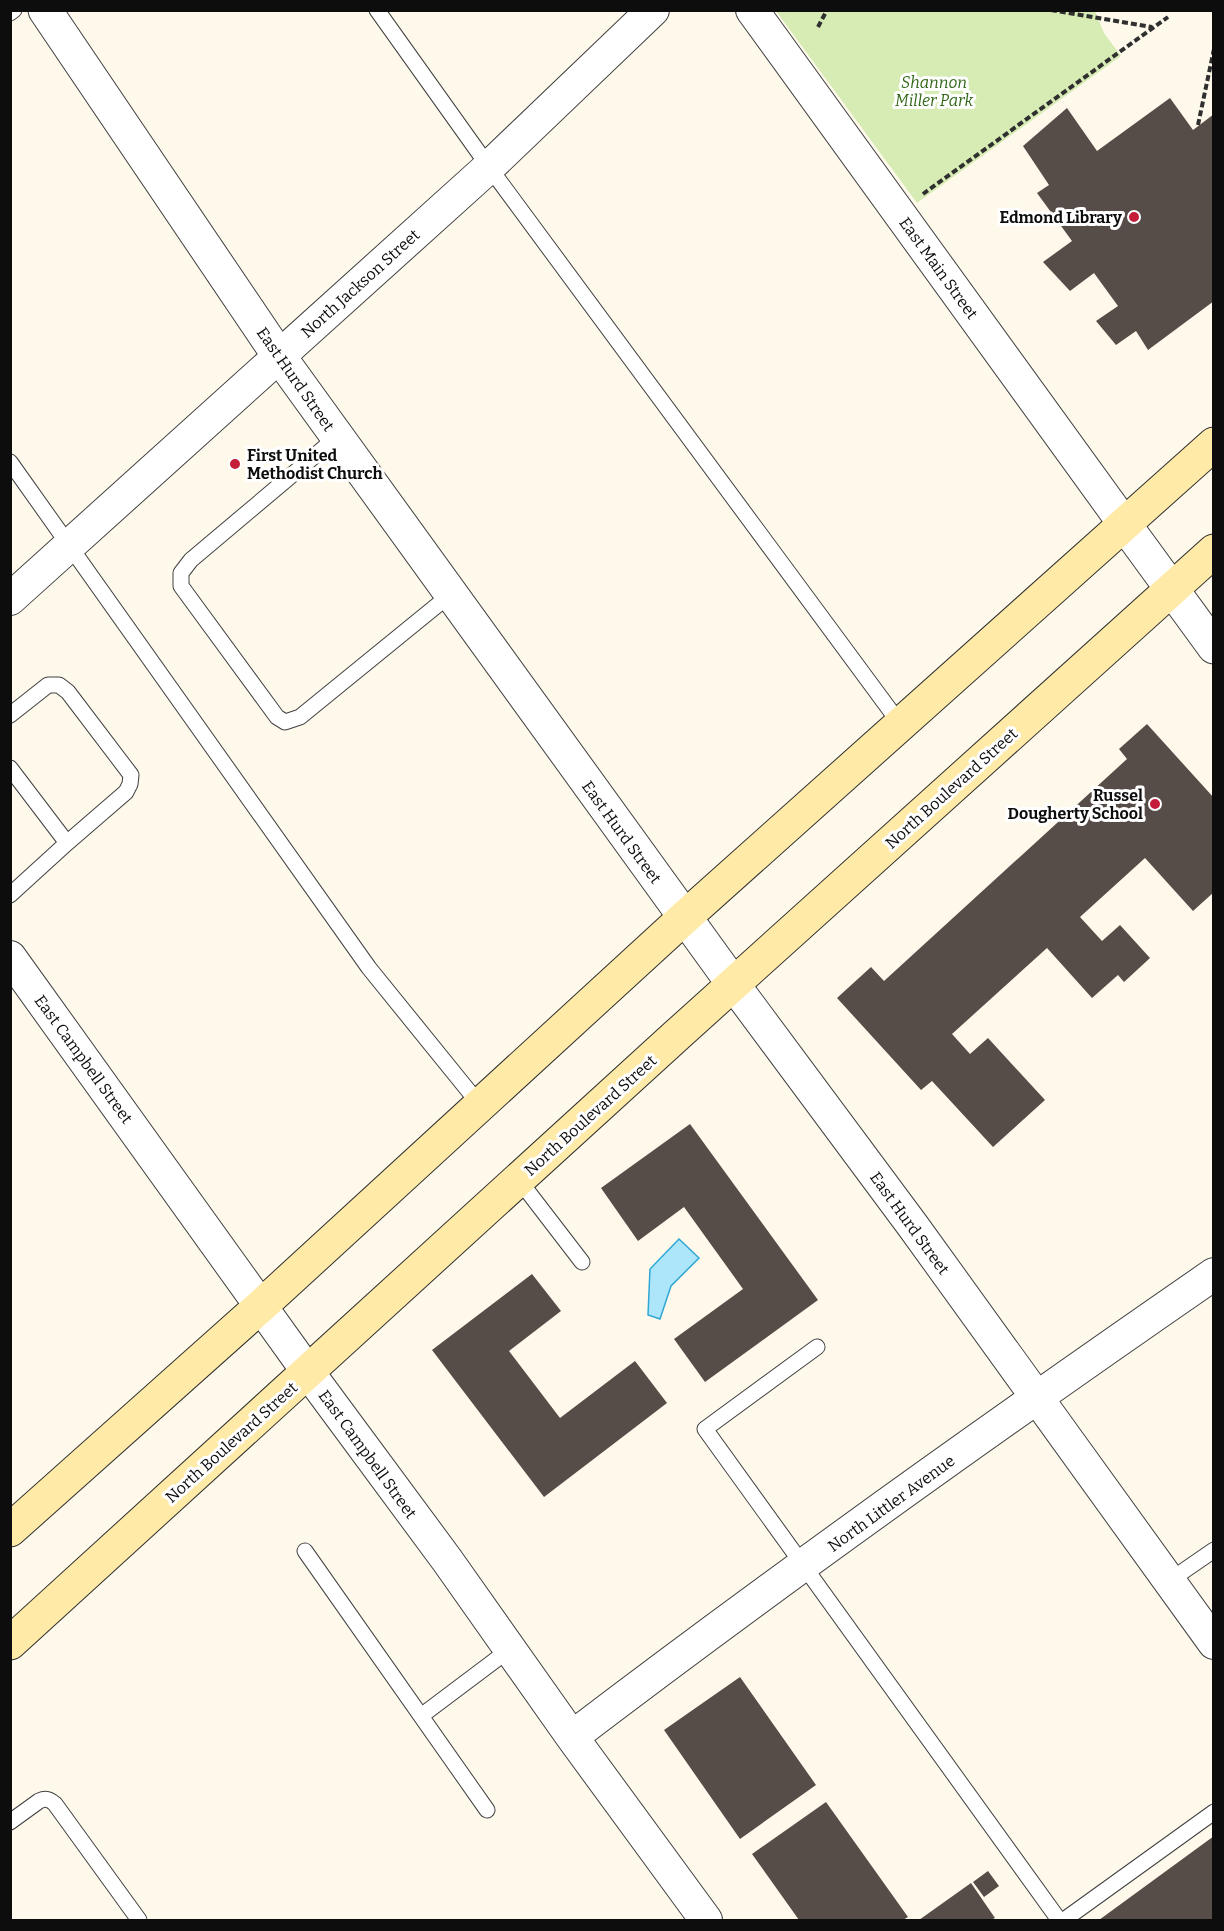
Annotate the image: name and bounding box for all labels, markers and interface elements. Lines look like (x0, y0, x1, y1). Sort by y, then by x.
park label: Shannon Miller Park (895, 73, 973, 110)
place label: Edmond Library (999, 208, 1122, 227)
marker: Edmond Library (1127, 210, 1141, 224)
street label: East Main Street (895, 214, 982, 323)
street label: North Jackson Street (297, 225, 424, 342)
street label: East Hurd Street (253, 324, 339, 435)
place label: First United Methodist Church (247, 446, 383, 483)
marker: First United Methodist Church (228, 457, 242, 471)
street label: North Boulevard Street (881, 724, 1021, 853)
street label: East Hurd Street (578, 777, 665, 887)
place label: Russel Dougherty School (1008, 786, 1143, 823)
marker: Russel Dougherty School (1148, 797, 1162, 811)
street label: East Campbell Street (31, 991, 137, 1127)
street label: North Boulevard Street (520, 1051, 660, 1180)
street label: East Hurd Street (866, 1168, 953, 1278)
street label: North Boulevard Street (161, 1378, 301, 1507)
street label: East Campbell Street (315, 1386, 421, 1522)
street label: North Littler Avenue (824, 1451, 958, 1556)

